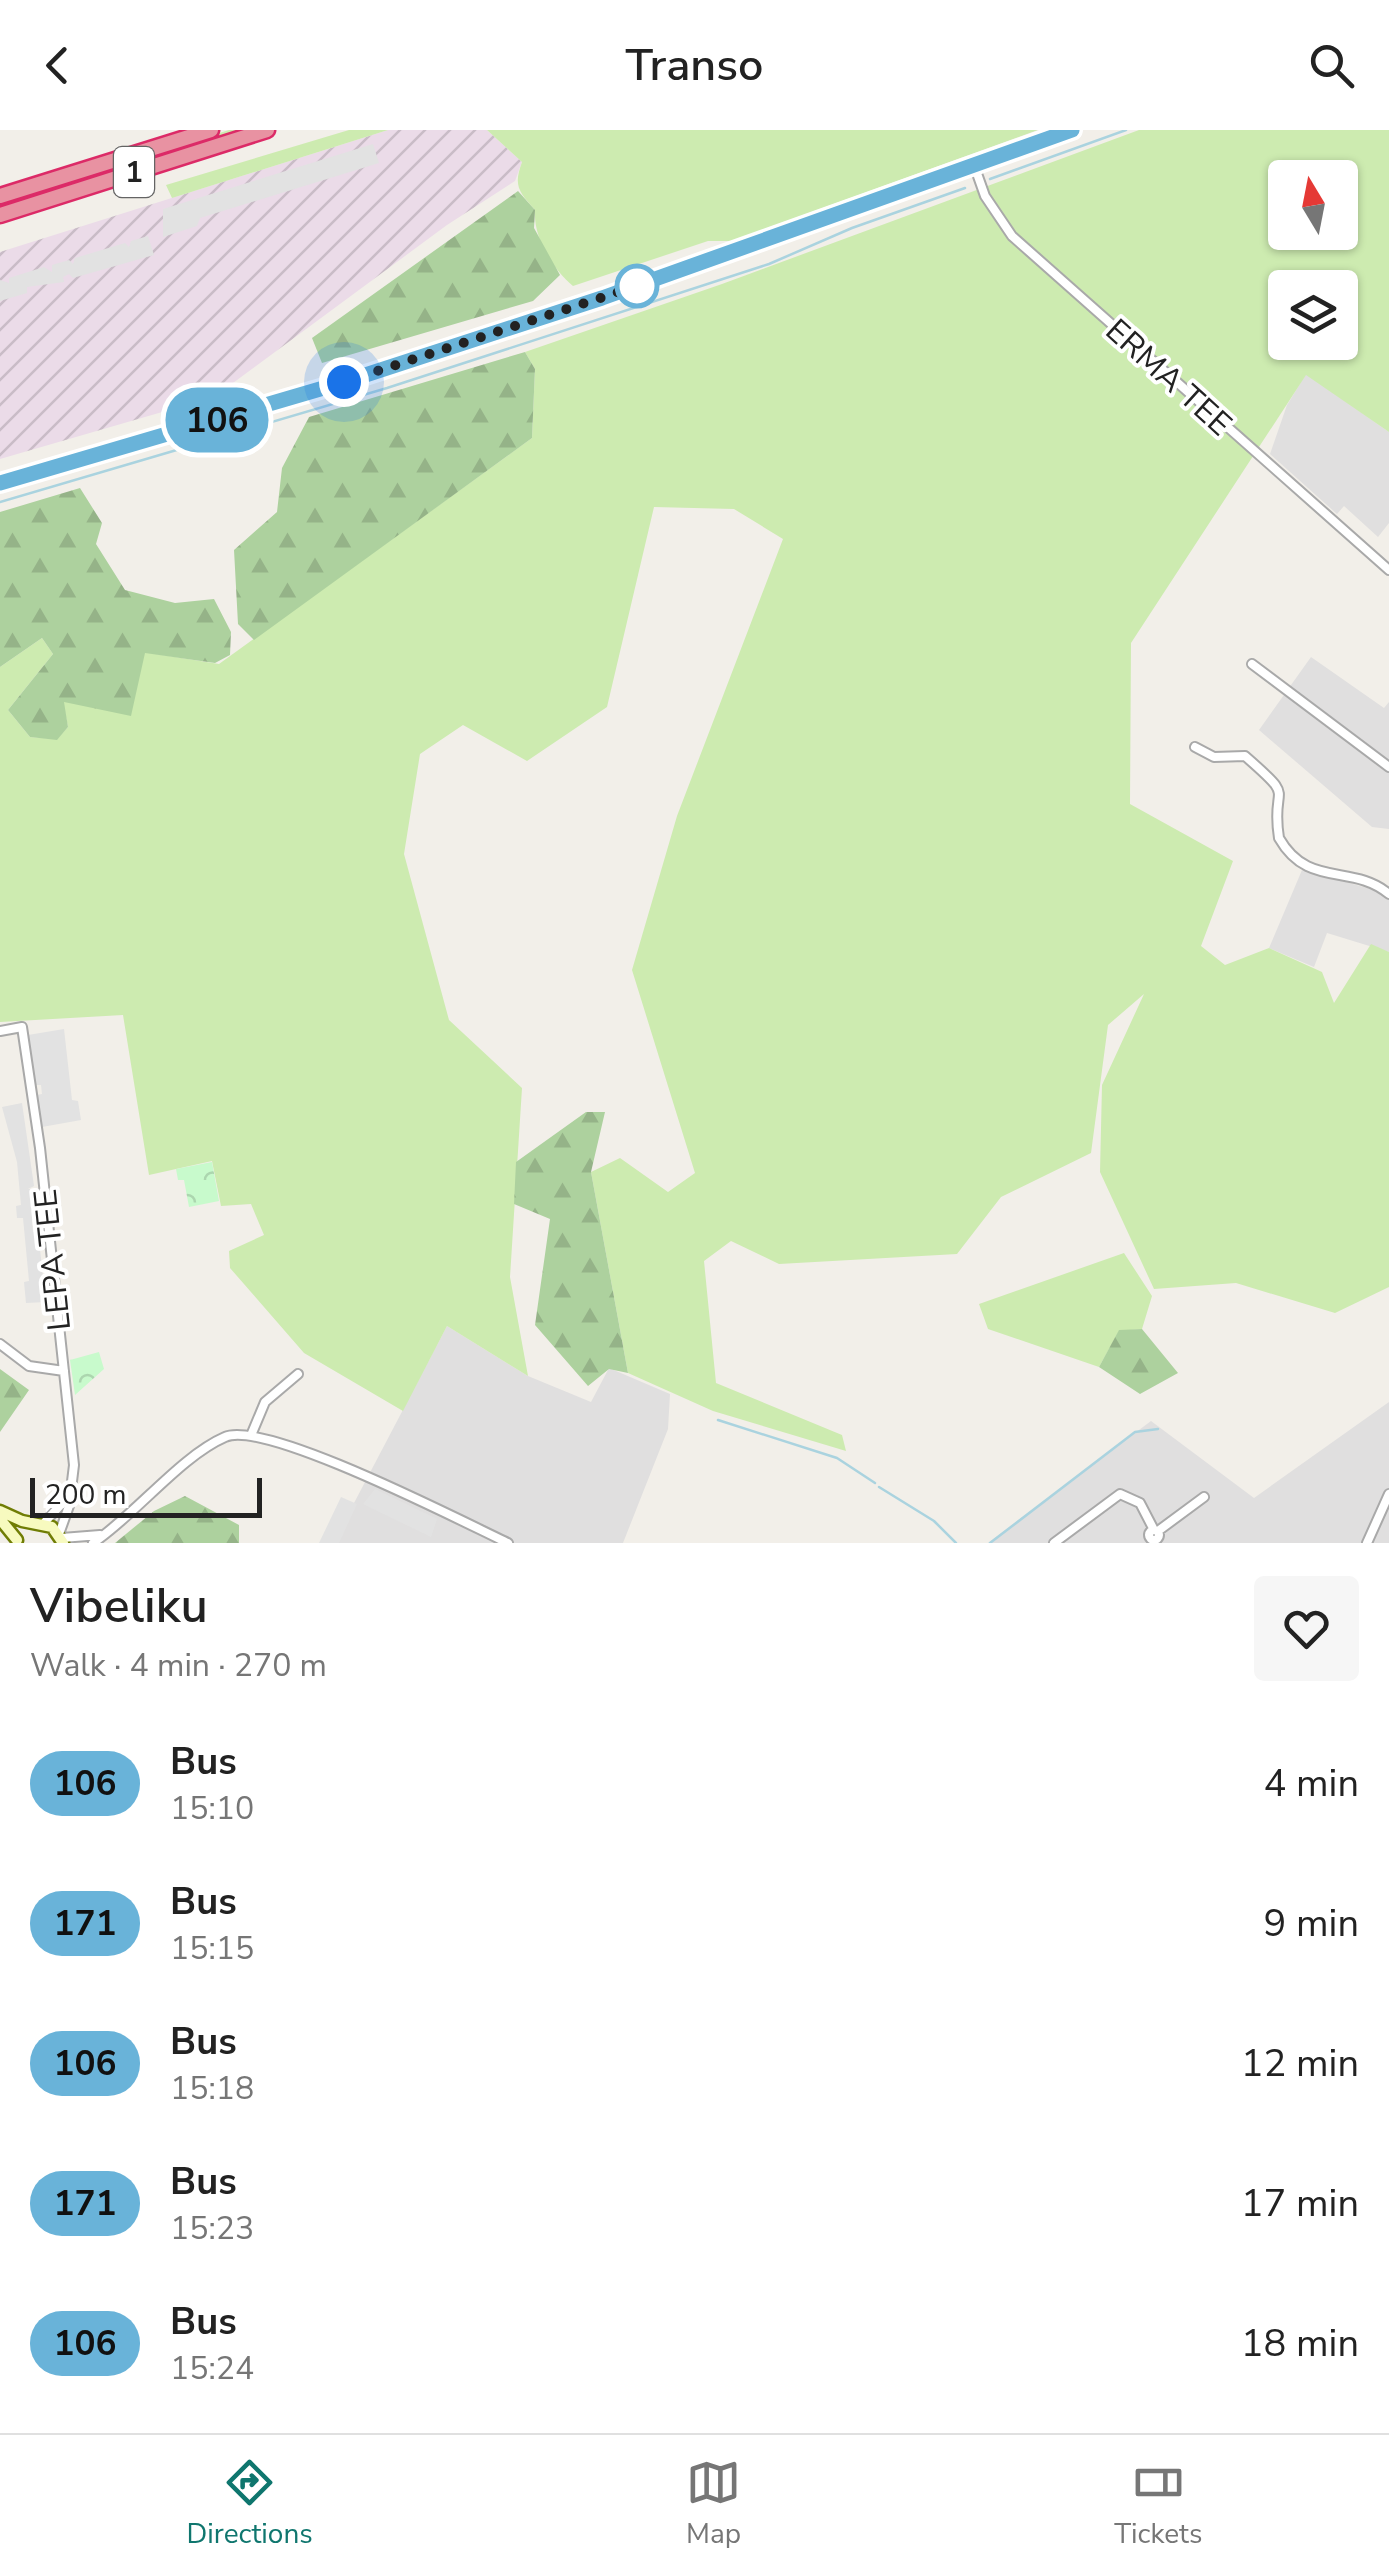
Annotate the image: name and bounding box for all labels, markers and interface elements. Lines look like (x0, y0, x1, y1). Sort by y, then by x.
text: Transo (626, 35, 763, 96)
icon: back (30, 38, 85, 93)
icon: search (1304, 38, 1359, 93)
road number: 1 (114, 147, 154, 197)
north arrow (1268, 160, 1358, 250)
map controls (1268, 160, 1358, 360)
unlabelled marker (616, 265, 658, 307)
button: layers (1268, 270, 1358, 360)
street label: ERMA TEE (1096, 309, 1241, 445)
your location (319, 357, 369, 407)
line badge: 106 (160, 388, 274, 452)
text: 106 (185, 397, 249, 444)
street label: LEPA TEE (24, 1187, 81, 1333)
scale bar (30, 1473, 262, 1518)
text: 200 m (45, 1476, 127, 1514)
text: Vibeliku (30, 1573, 208, 1639)
button: heart (1254, 1576, 1359, 1681)
text: Walk · 4 min · 270 m (30, 1644, 327, 1687)
text: Bus (170, 1736, 237, 1787)
text: 4 min (1264, 1758, 1359, 1809)
text: 106 (53, 1760, 117, 1807)
text: 15:10 (170, 1787, 254, 1830)
text: Bus (170, 1876, 237, 1927)
text: 9 min (1264, 1898, 1359, 1949)
text: 171 (53, 1900, 117, 1947)
text: 15:15 (170, 1927, 254, 1970)
text: Bus (170, 2016, 237, 2067)
text: 12 min (1241, 2038, 1359, 2089)
text: 106 (53, 2040, 117, 2087)
text: 15:18 (170, 2067, 254, 2110)
text: Bus (170, 2156, 237, 2207)
text: 17 min (1241, 2178, 1359, 2229)
text: 171 (53, 2180, 117, 2227)
text: 15:23 (170, 2207, 254, 2250)
text: Bus (170, 2296, 237, 2347)
text: 18 min (1241, 2318, 1359, 2369)
text: 106 (53, 2320, 117, 2367)
text: 15:24 (170, 2347, 254, 2390)
tab: Directions (187, 2455, 313, 2553)
tab: Map (686, 2455, 741, 2553)
tab: Tickets (1114, 2455, 1202, 2553)

